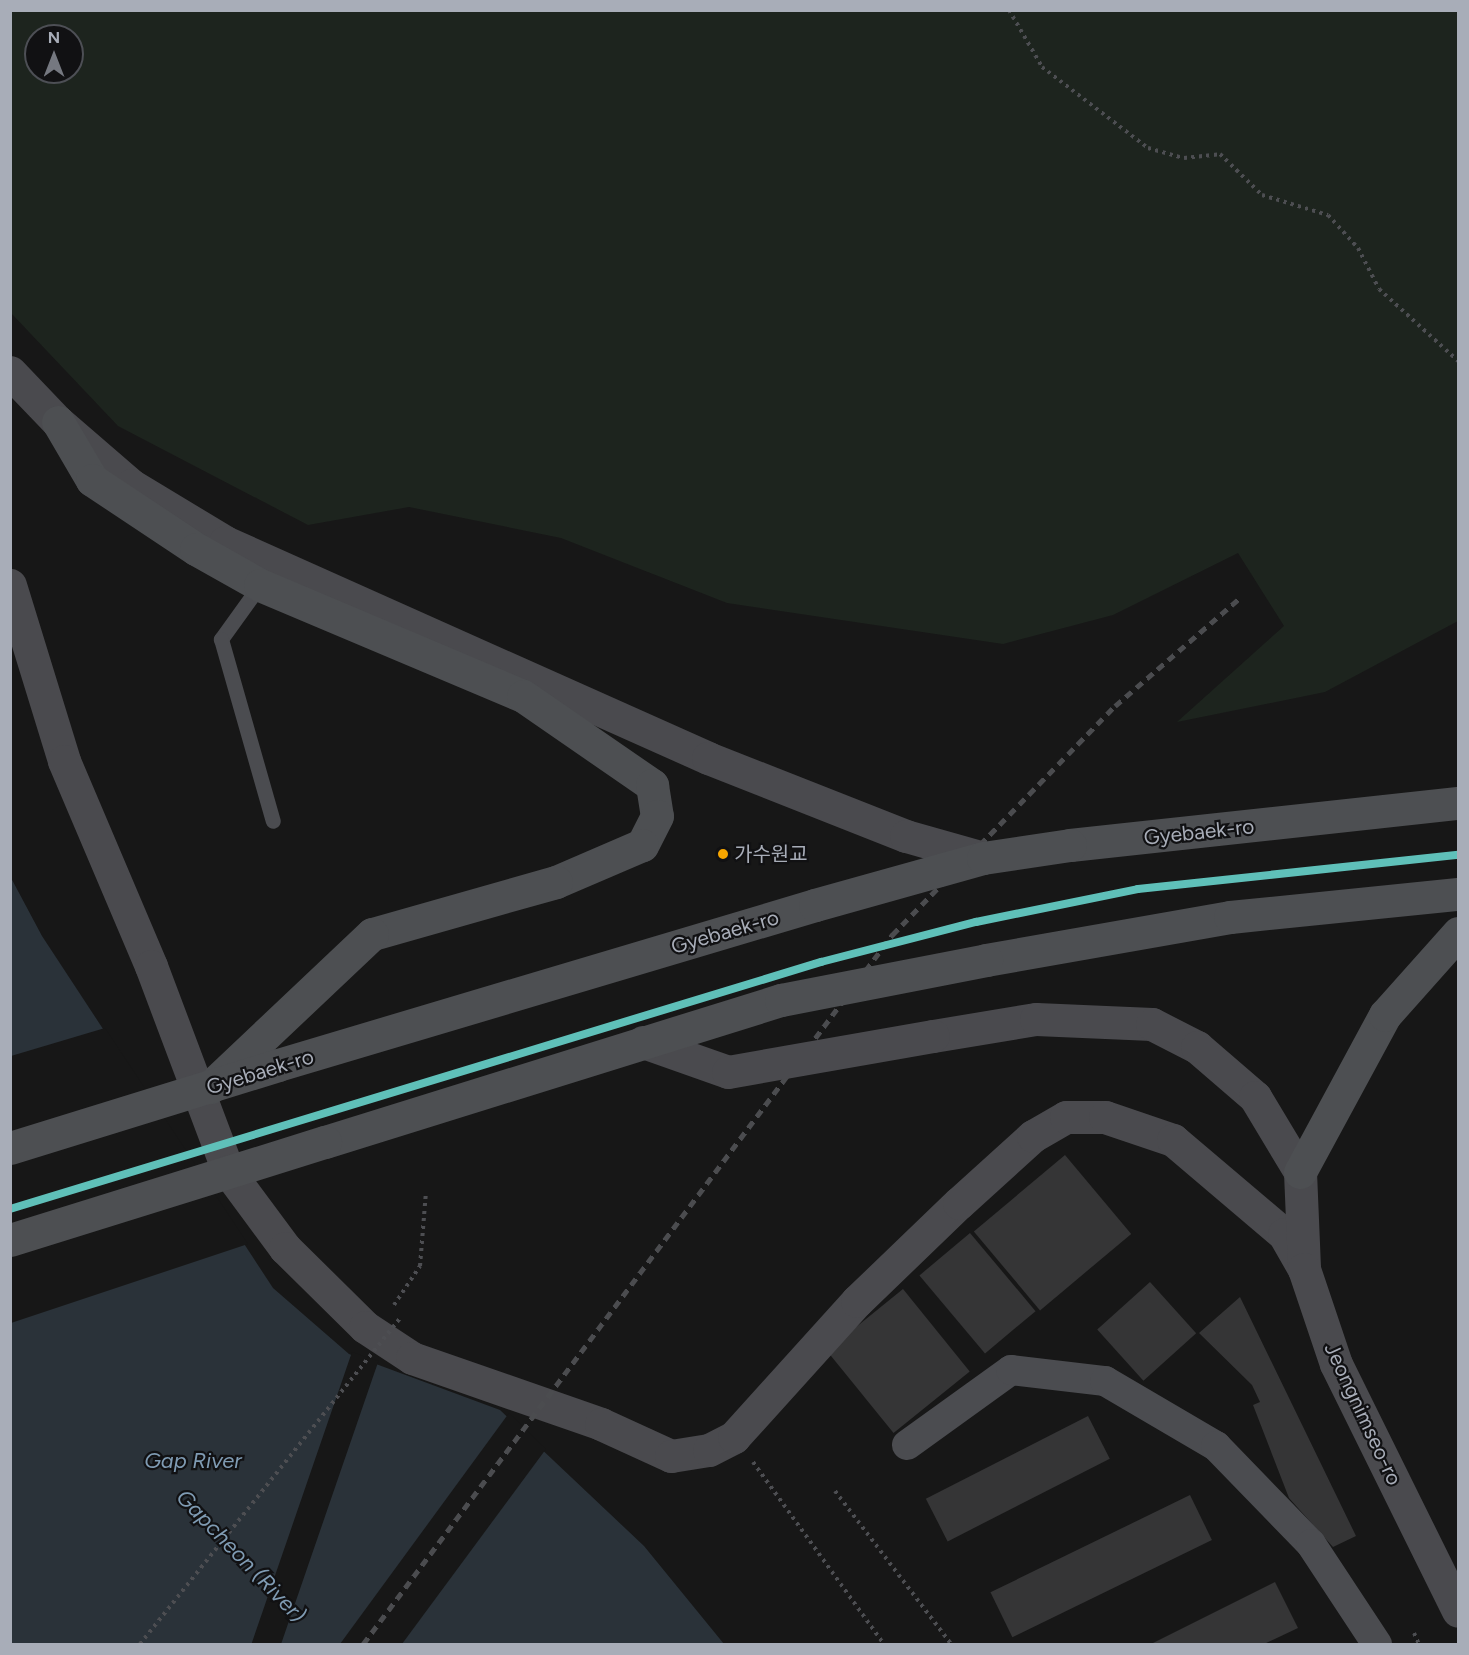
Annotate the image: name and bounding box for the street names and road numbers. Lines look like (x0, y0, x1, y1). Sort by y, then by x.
street label: Gyebaek-ro (1143, 814, 1255, 850)
street label: Gyebaek-ro (668, 905, 782, 959)
street label: Gyebaek-ro (203, 1044, 317, 1100)
street label: Jeongnimseo-ro (1319, 1339, 1407, 1489)

